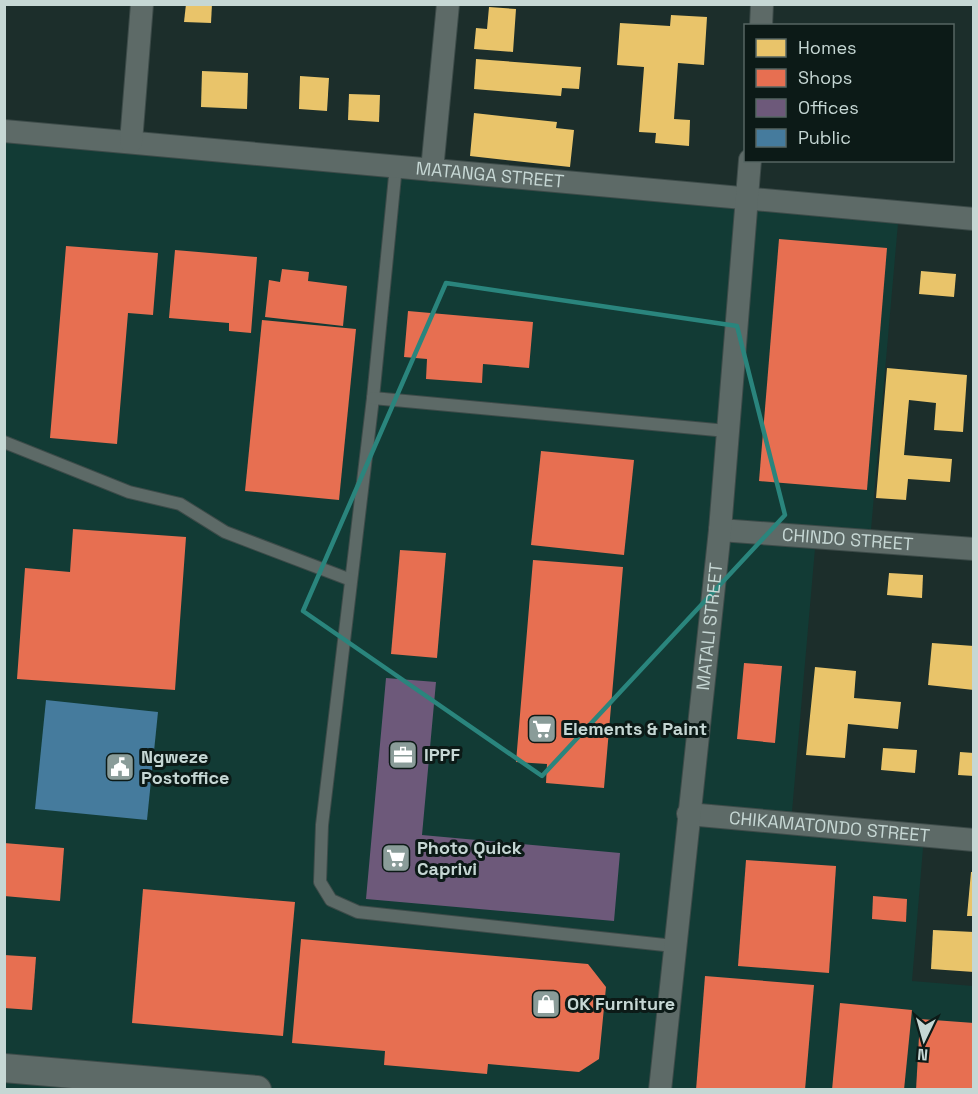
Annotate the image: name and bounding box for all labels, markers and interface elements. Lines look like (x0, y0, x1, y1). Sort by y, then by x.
legend (744, 24, 954, 162)
text: Homes (798, 36, 857, 59)
text: Shops (798, 66, 852, 89)
text: Offices (798, 96, 859, 119)
text: Public (798, 126, 851, 149)
street label: MATANGA STREET (415, 156, 566, 193)
street label: CHINDO STREET (781, 523, 915, 555)
street label: MATALI STREET (691, 561, 727, 692)
supermarket icon: Elements & Paint (526, 713, 558, 745)
place label: Elements & Paint (563, 717, 707, 740)
office icon: IPPF (387, 739, 419, 771)
place label: IPPF (424, 743, 460, 766)
place label: Ngweze Postoffice (141, 745, 229, 789)
public building icon: Ngweze Postoffice (104, 751, 136, 783)
street label: CHIKAMATONDO STREET (728, 806, 931, 847)
place label: Photo Quick Caprivi (417, 836, 522, 880)
supermarket icon: Photo Quick Caprivi (380, 842, 412, 874)
shop icon: OK Furniture (530, 988, 562, 1020)
place label: OK Furniture (567, 992, 675, 1015)
north arrow (894, 1010, 954, 1070)
text: N (916, 1044, 929, 1065)

